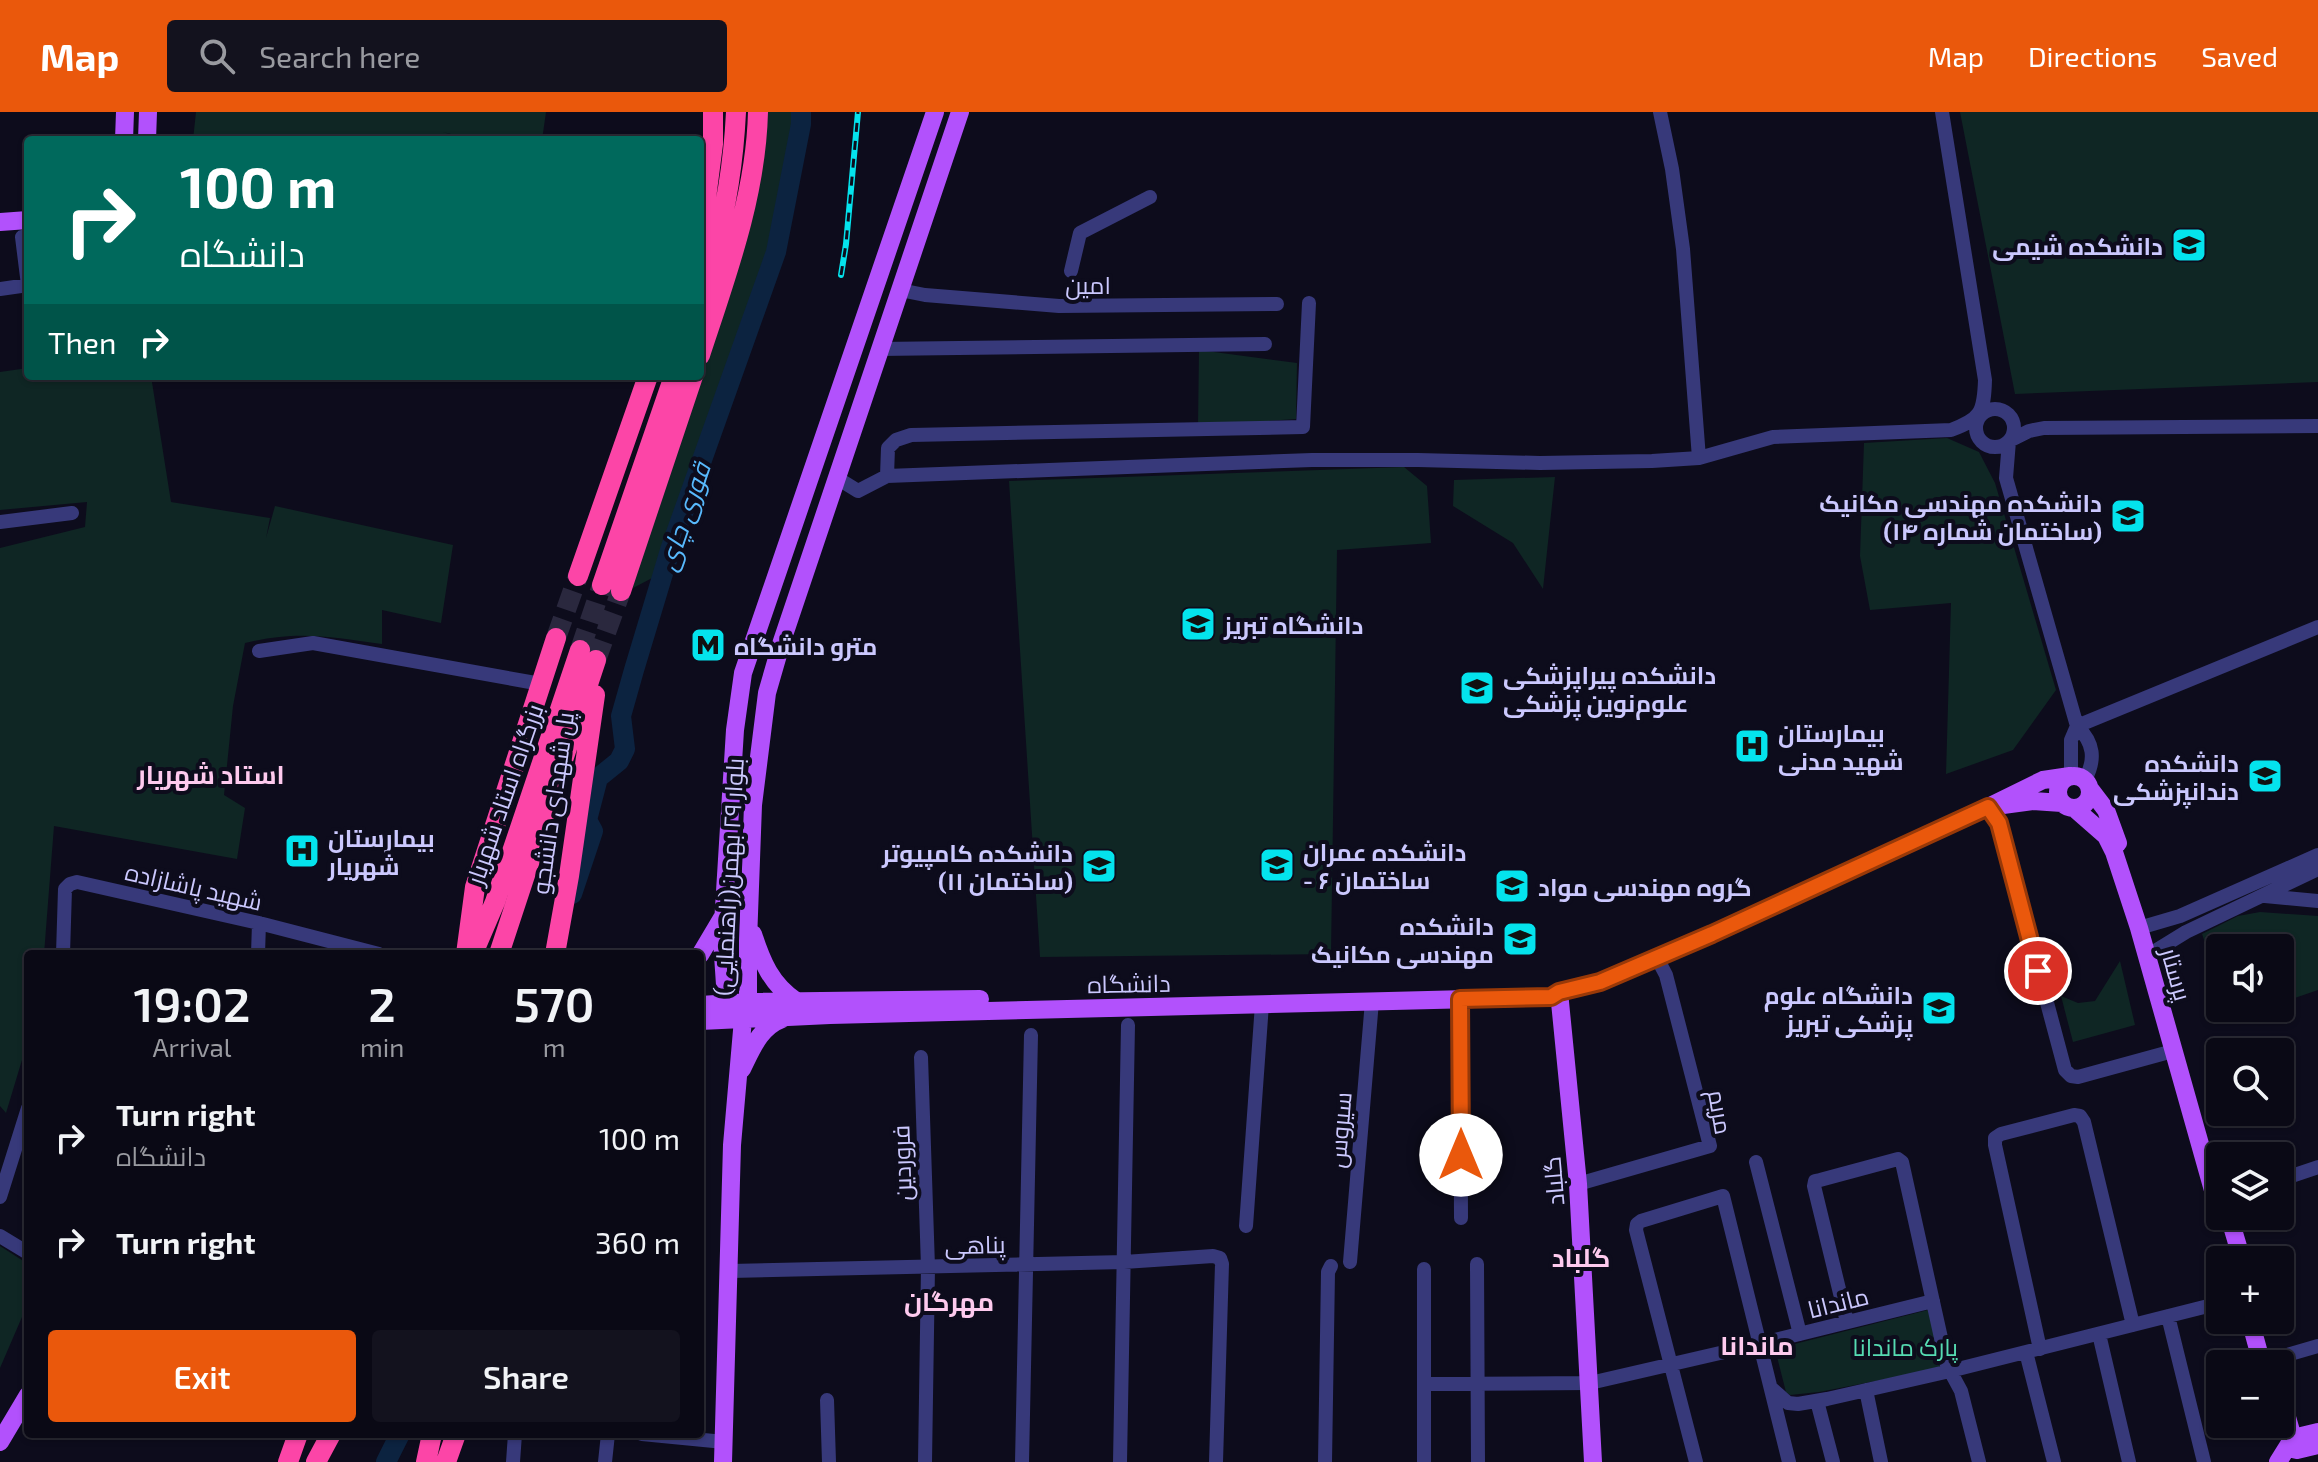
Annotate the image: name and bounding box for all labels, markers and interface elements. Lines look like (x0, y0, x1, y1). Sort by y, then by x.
search box (167, 20, 727, 92)
text: Map (40, 33, 119, 79)
icon: search (195, 34, 239, 78)
text: Search here (259, 38, 420, 74)
text: Map (1928, 39, 1984, 73)
text: Directions (2028, 39, 2157, 73)
text: Saved (2201, 39, 2278, 73)
text: 100 m (180, 152, 336, 219)
icon: right (48, 168, 152, 272)
school or university icon: دانشکده شیمی (2170, 226, 2208, 264)
text: دانشگاه (180, 231, 305, 274)
place label: دانشکده شیمی (1992, 231, 2163, 261)
street label: امین (1065, 270, 1111, 300)
icon: right (132, 320, 176, 364)
text: Then (48, 324, 116, 360)
water label: قوری چای (650, 456, 719, 575)
place label: دانشکده مهندسی مکانیک (ساختمان شماره ۱۴) (1819, 488, 2102, 546)
school or university icon: دانشکده مهندسی مکانیک (ساختمان شماره ۱۴) (2109, 497, 2147, 535)
school or university icon: دانشگاه تبریز (1179, 605, 1217, 643)
place label: دانشگاه تبریز (1223, 610, 1363, 640)
metro station icon: مترو دانشگاه (689, 626, 727, 664)
place label: مترو دانشگاه (734, 631, 877, 661)
place label: دانشکده پیراپزشکی علوم‌نوین پزشکی (1503, 660, 1716, 721)
school or university icon: دانشکده پیراپزشکی علوم‌نوین پزشکی (1458, 669, 1496, 707)
street label: بزرگراه استاد شهریار (459, 700, 549, 890)
street label: پل شهدای دانشجو (525, 709, 582, 896)
place label: بیمارستان شهید مدنی (1778, 718, 1904, 776)
hospital icon: بیمارستان شهید مدنی (1733, 727, 1771, 765)
place label: دانشکده دندانپزشکی (2113, 748, 2239, 809)
street label: بلوار ٢٩ بهمن(راهنمایی) (707, 757, 750, 997)
school or university icon: دانشکده دندانپزشکی (2246, 757, 2284, 795)
district label: استاد شهریار (136, 758, 285, 791)
place label: بیمارستان شهریار (327, 823, 435, 881)
hospital icon: بیمارستان شهریار (283, 832, 321, 870)
place label: دانشکده عمران - ساختمان ۶ (1303, 837, 1466, 895)
place label: دانشکده کامپیوتر (ساختمان ۱۱) (881, 838, 1073, 896)
school or university icon: دانشکده عمران - ساختمان ۶ (1258, 846, 1296, 884)
school or university icon: دانشکده کامپیوتر (ساختمان ۱۱) (1080, 847, 1118, 885)
street label: شهید پاشازاده (122, 856, 265, 919)
school or university icon: گروه مهندسی مواد (1493, 867, 1531, 905)
place label: گروه مهندسی مواد (1538, 872, 1752, 902)
place label: دانشکده مهندسی مکانیک (1311, 911, 1494, 969)
school or university icon: دانشکده مهندسی مکانیک (1501, 920, 1539, 958)
map controls (2206, 934, 2294, 1438)
button: sound (2206, 934, 2294, 1022)
pin (2004, 937, 2072, 1005)
street label: پرستار (2152, 942, 2199, 1005)
icon: arrive (2016, 949, 2060, 993)
street label: دانشگاه (1087, 968, 1171, 998)
text: 19:02 (133, 974, 251, 1032)
text: 2 (368, 974, 396, 1032)
text: 570 (514, 974, 595, 1032)
place label: دانشگاه علوم پزشکی تبریز (1764, 980, 1913, 1041)
school or university icon: دانشگاه علوم پزشکی تبریز (1920, 989, 1958, 1027)
text: Arrival (152, 1031, 232, 1062)
text: min (360, 1031, 404, 1062)
text: m (543, 1031, 566, 1062)
button: search (2206, 1038, 2294, 1126)
street label: مریم (1700, 1087, 1739, 1137)
street label: سیروس (1321, 1091, 1358, 1169)
text: Turn right (116, 1096, 256, 1132)
position arrow (1419, 1113, 1503, 1197)
icon: right (48, 1116, 92, 1160)
text: 100 m (599, 1120, 680, 1156)
street label: فروردین (885, 1125, 918, 1201)
text: دانشگاه (116, 1140, 206, 1171)
button: layers (2206, 1142, 2294, 1230)
street label: گلباد (1536, 1155, 1570, 1207)
icon: right (48, 1220, 92, 1264)
text: Turn right (116, 1224, 256, 1260)
text: 360 m (595, 1224, 680, 1260)
street label: پناهی (944, 1229, 1006, 1262)
district label: گلباد (1552, 1241, 1610, 1273)
button: + (2206, 1246, 2294, 1334)
street label: ماندانا (1805, 1280, 1871, 1324)
district label: مهرگان (904, 1285, 994, 1318)
district label: ماندانا (1720, 1329, 1794, 1360)
button: Exit (48, 1330, 356, 1422)
button: Share (372, 1330, 680, 1422)
park label: پارک ماندانا (1852, 1332, 1958, 1364)
button: − (2206, 1350, 2294, 1438)

